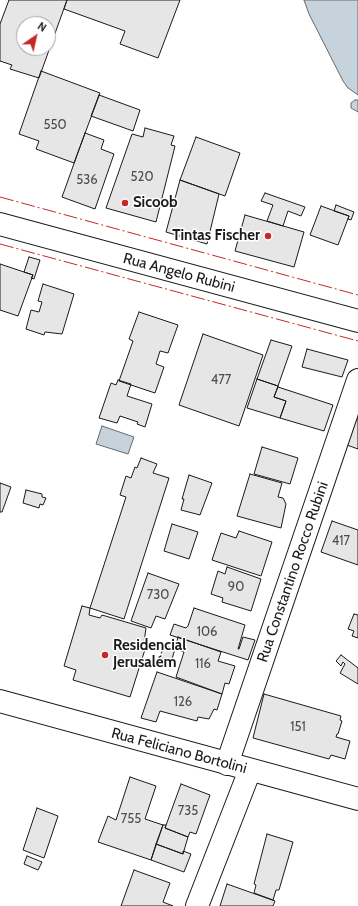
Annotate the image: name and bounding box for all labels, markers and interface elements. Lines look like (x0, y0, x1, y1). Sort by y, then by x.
north arrow (16, 16, 56, 56)
text: N (35, 19, 49, 35)
house number: 550 (43, 117, 67, 133)
house number: 520 (131, 169, 153, 185)
house number: 536 (76, 172, 98, 188)
place label: Sicoob (133, 194, 178, 212)
marker: Sicoob (120, 198, 130, 208)
place label: Tintas Fischer (172, 227, 260, 245)
marker: Tintas Fischer (263, 231, 273, 241)
street label: Rua Angelo Rubini (121, 249, 237, 297)
house number: 477 (211, 372, 231, 388)
street label: Rua Constantino Rocco Rubini (254, 479, 332, 665)
house number: 417 (332, 533, 350, 549)
house number: 90 (228, 579, 244, 595)
house number: 730 (147, 587, 169, 603)
house number: 106 (197, 624, 217, 640)
place label: Residencial Jerusalém (113, 637, 186, 672)
marker: Residencial Jerusalém (100, 650, 110, 660)
house number: 116 (195, 656, 211, 672)
house number: 126 (174, 694, 192, 710)
house number: 151 (290, 719, 306, 735)
street label: Rua Feliciano Bortolini (109, 724, 249, 778)
house number: 735 (178, 803, 198, 819)
house number: 755 (121, 811, 141, 827)

